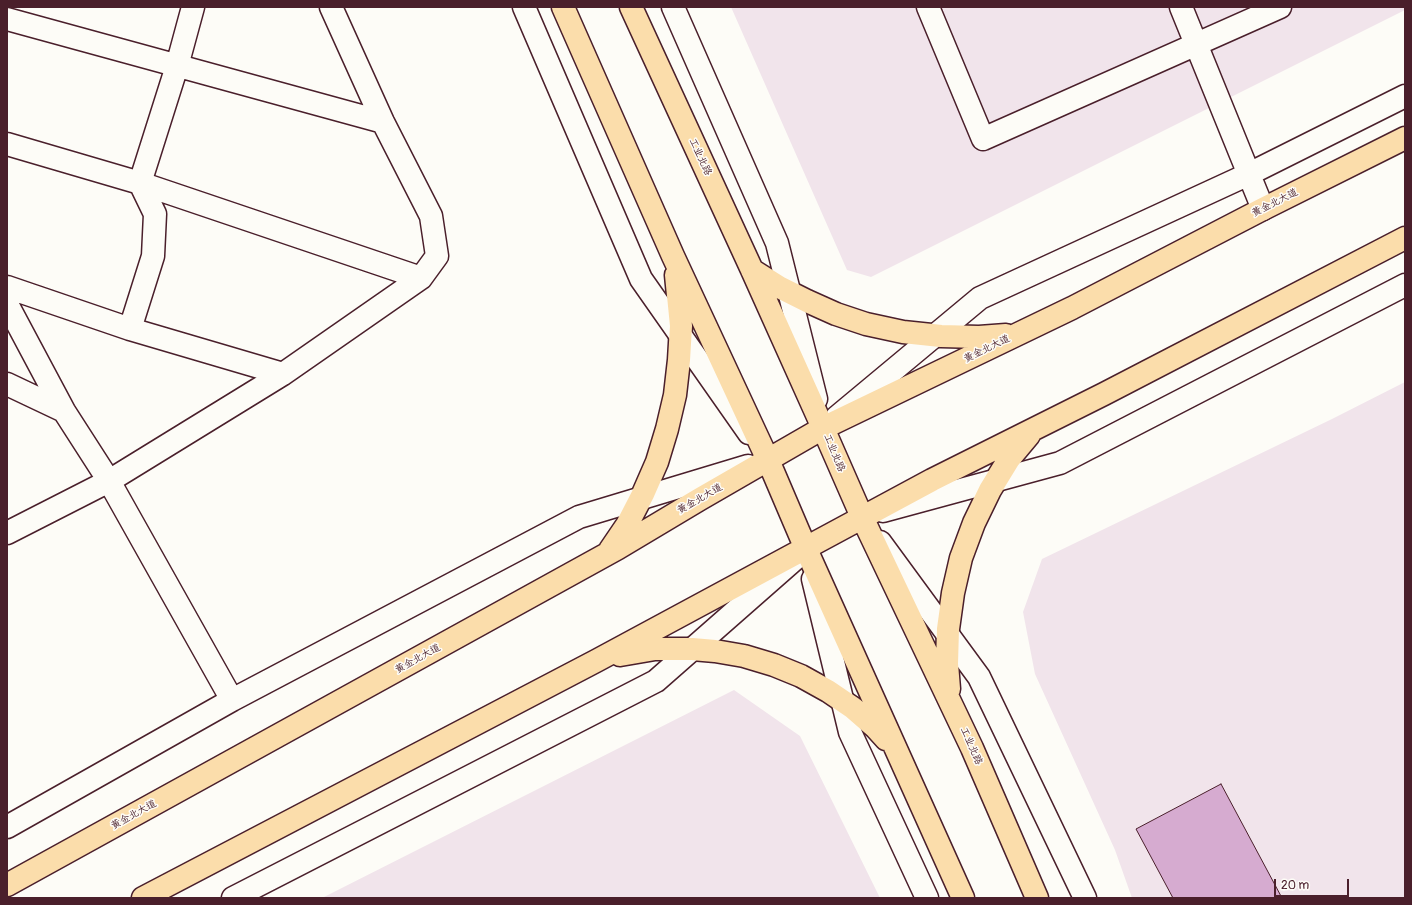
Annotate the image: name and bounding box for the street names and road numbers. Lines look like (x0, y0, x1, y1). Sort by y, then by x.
street label: 工业北路 (686, 136, 714, 178)
street label: 黄金北大道 (1250, 186, 1300, 220)
street label: 黄金北大道 (962, 333, 1012, 365)
street label: 工业北路 (821, 432, 847, 474)
street label: 黄金北大道 (675, 481, 725, 517)
street label: 黄金北大道 (393, 642, 443, 676)
street label: 工业北路 (957, 725, 985, 767)
street label: 黄金北大道 (109, 798, 159, 832)

